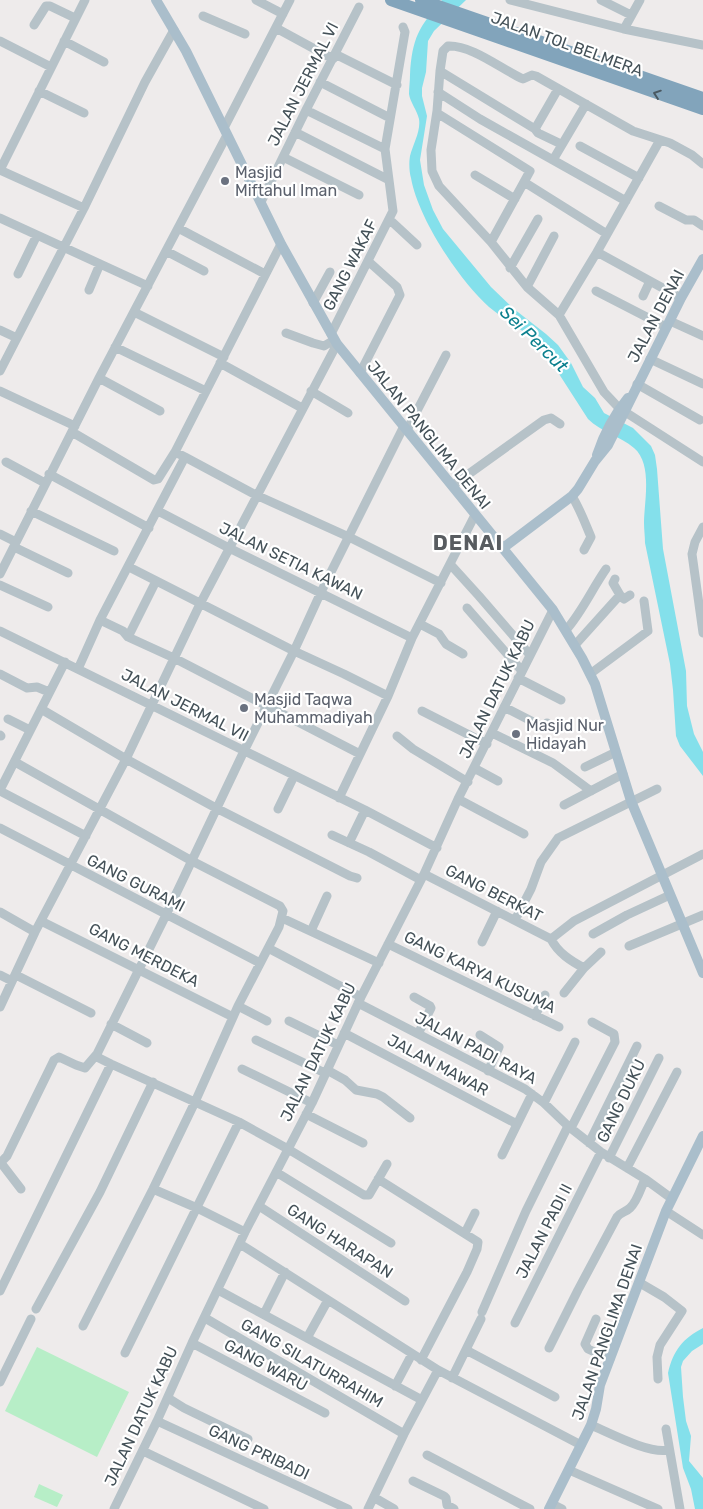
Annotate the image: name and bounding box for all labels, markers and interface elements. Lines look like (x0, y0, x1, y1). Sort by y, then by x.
street label: JALAN TOL BELMERA (488, 8, 646, 80)
street label: JALAN JERMAL VI (264, 19, 342, 149)
one-way arrow (653, 89, 662, 99)
place label: Masjid Miftahul Iman (235, 163, 337, 200)
marker: Masjid Miftahul Iman (219, 175, 231, 187)
street label: GANG WAKAF (319, 216, 381, 314)
street label: JALAN DENAI (624, 266, 688, 366)
water label: Sei Percut (495, 301, 573, 378)
street label: JALAN PANGLIMA DENAI (363, 357, 495, 513)
street label: JALAN SETIA KAWAN (216, 518, 366, 604)
district label: DENAI (433, 530, 503, 555)
street label: JALAN DATUK KABU (455, 617, 539, 761)
street label: JALAN JERMAL VII (118, 665, 252, 745)
place label: Masjid Taqwa Muhammadiyah (254, 690, 373, 727)
marker: Masjid Taqwa Muhammadiyah (238, 702, 250, 714)
place label: Masjid Nur Hidayah (526, 716, 604, 753)
marker: Masjid Nur Hidayah (510, 728, 522, 740)
street label: GANG GURAMI (84, 850, 188, 916)
street label: GANG BERKAT (442, 860, 546, 926)
street label: GANG MERDEKA (86, 919, 203, 991)
street label: GANG KARYA KUSUMA (401, 927, 559, 1017)
street label: JALAN DATUK KABU (276, 980, 360, 1124)
street label: JALAN PADI RAYA (412, 1008, 540, 1088)
street label: JALAN MAWAR (384, 1030, 492, 1100)
street label: GANG DUKU (593, 1056, 649, 1146)
street label: JALAN PADI II (512, 1180, 576, 1282)
street label: GANG HARAPAN (284, 1200, 396, 1282)
street label: JALAN PANGLIMA DENAI (568, 1241, 646, 1423)
street label: GANG SILATURRAHIM (238, 1315, 386, 1411)
street label: GANG WARU (221, 1335, 311, 1395)
street label: JALAN DATUK KABU (100, 1343, 182, 1489)
street label: GANG PRIBADI (206, 1420, 312, 1484)

